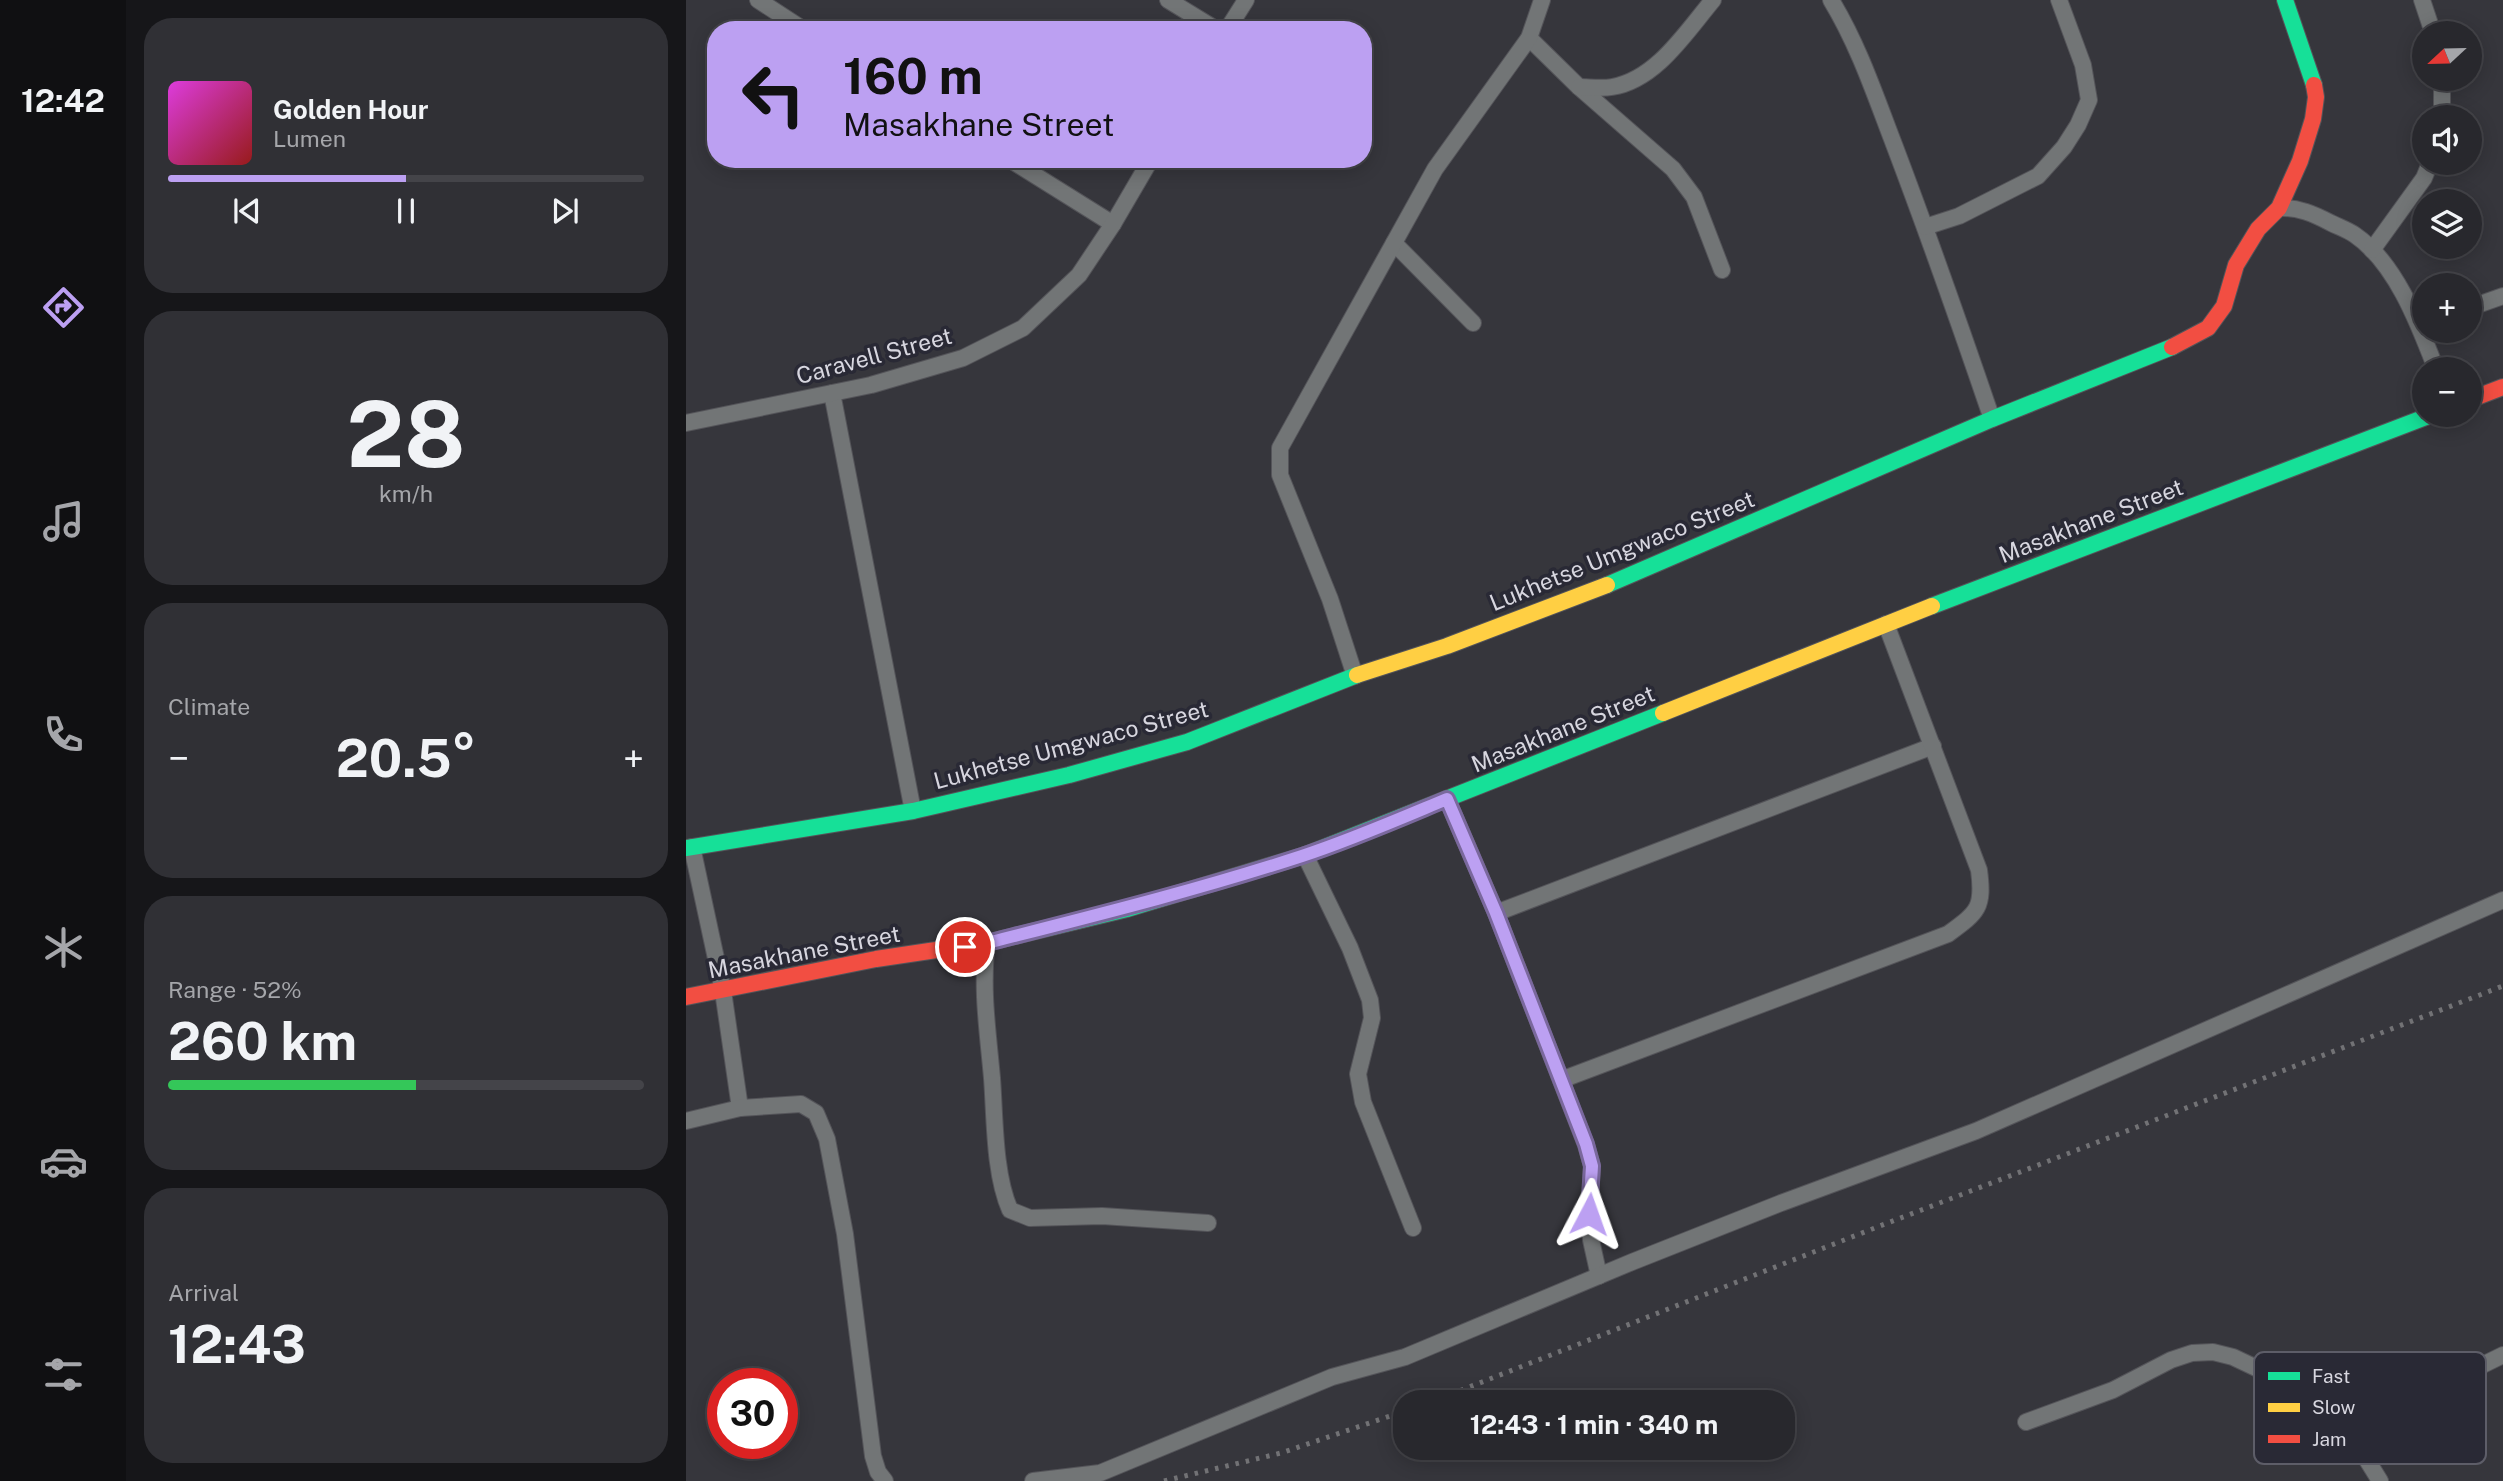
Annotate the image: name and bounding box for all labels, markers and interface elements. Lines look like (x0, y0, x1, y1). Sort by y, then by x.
north arrow (2412, 21, 2482, 91)
map controls (2412, 21, 2482, 427)
text: 160 m (843, 47, 983, 105)
icon: left (728, 49, 819, 140)
text: 12:42 (21, 82, 105, 119)
text: Golden Hour (273, 94, 428, 125)
button: sound (2412, 105, 2482, 175)
text: Masakhane Street (843, 106, 1114, 143)
text: Lumen (273, 125, 346, 152)
button: layers (2412, 189, 2482, 259)
icon: previous (228, 192, 266, 230)
icon: pause (387, 192, 425, 230)
icon: next (546, 192, 584, 230)
button: + (2412, 273, 2482, 343)
icon: directions (39, 283, 88, 332)
street label: Caravell Street (793, 322, 955, 389)
button: − (2412, 357, 2482, 427)
text: 28 (347, 381, 465, 487)
street label: Masakhane Street (1995, 473, 2187, 568)
text: km/h (379, 480, 433, 507)
street label: Lukhetse Umgwaco Street (1485, 485, 1758, 616)
icon: music (39, 497, 88, 546)
street label: Masakhane Street (1467, 679, 1658, 778)
text: Climate (168, 693, 250, 720)
street label: Lukhetse Umgwaco Street (931, 695, 1211, 794)
icon: phone (39, 710, 88, 759)
text: 20.5° (336, 728, 476, 789)
text: − (168, 736, 189, 781)
text: + (623, 736, 644, 781)
pin (935, 917, 995, 977)
street label: Masakhane Street (706, 920, 902, 983)
icon: climate (39, 923, 88, 972)
icon: arrive (946, 928, 984, 966)
text: Range · 52% (168, 976, 302, 1003)
text: 260 km (168, 1011, 357, 1072)
icon: car (39, 1137, 88, 1186)
position arrow (1552, 1177, 1626, 1251)
text: Arrival (168, 1279, 239, 1306)
text: 12:43 (168, 1314, 306, 1375)
icon: filters (39, 1350, 88, 1399)
legend (2254, 1352, 2486, 1464)
text: Fast (2312, 1365, 2350, 1387)
speed limit sign: 30 (707, 1368, 798, 1459)
text: Slow (2312, 1396, 2356, 1418)
text: 12:43 · 1 min · 340 m (1470, 1409, 1718, 1440)
text: Jam (2312, 1428, 2346, 1450)

